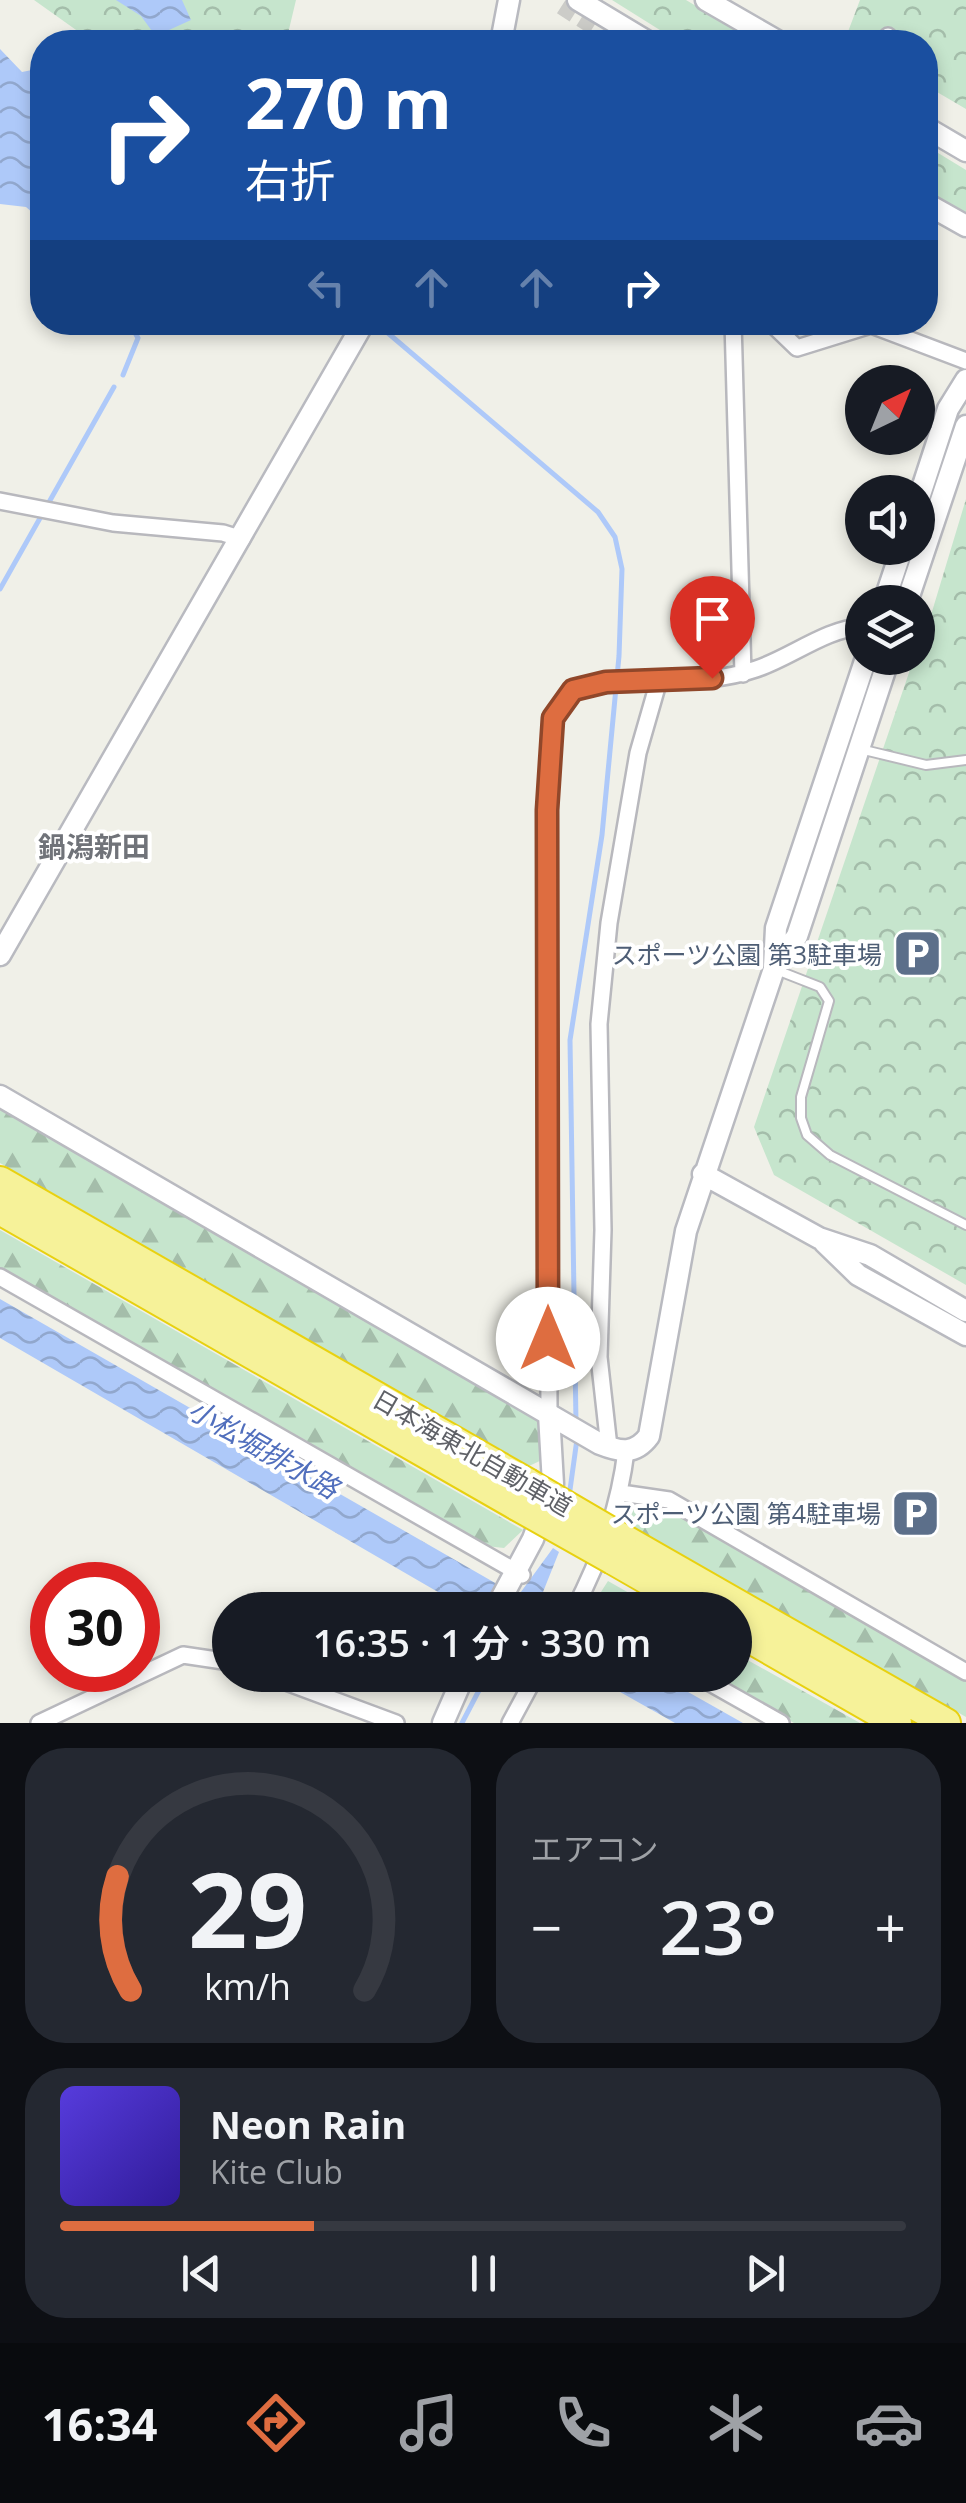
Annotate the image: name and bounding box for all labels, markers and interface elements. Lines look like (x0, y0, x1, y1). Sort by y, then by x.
text: 270 m (245, 54, 452, 150)
icon: right (80, 70, 210, 200)
text: 右折 (245, 149, 335, 210)
icon: left (299, 260, 354, 315)
icon: ahead (404, 260, 459, 315)
icon: ahead (509, 260, 564, 315)
icon: right (614, 260, 669, 315)
north arrow (845, 365, 935, 455)
map controls (845, 365, 935, 675)
button: sound (845, 475, 935, 565)
pin (670, 576, 755, 679)
button: layers (845, 585, 935, 675)
icon: arrive (685, 591, 740, 646)
district label: 鍋潟新田 (38, 827, 150, 865)
parking icon: スポーツ公園 第3駐車場 (891, 928, 943, 980)
place label: スポーツ公園 第3駐車場 (612, 937, 882, 971)
position arrow (496, 1287, 600, 1391)
street label: 日本海東北自動車道 (367, 1381, 579, 1523)
water label: 小松堀排水路 (182, 1390, 348, 1507)
parking icon: スポーツ公園 第4駐車場 (890, 1487, 942, 1539)
place label: スポーツ公園 第4駐車場 (611, 1496, 881, 1530)
speed limit sign: 30 (30, 1562, 160, 1692)
text: 16:35 · 1 分 · 330 m (313, 1616, 651, 1668)
text: エアコン (531, 1827, 659, 1870)
text: 29 (188, 1837, 307, 1978)
text: 23° (659, 1875, 777, 1977)
text: − (531, 1889, 562, 1964)
text: + (875, 1889, 906, 1964)
text: km/h (204, 1962, 291, 2010)
text: Neon Rain (210, 2098, 406, 2150)
text: Kite Club (210, 2150, 343, 2193)
icon: previous (174, 2246, 229, 2301)
icon: pause (456, 2246, 511, 2301)
icon: next (738, 2246, 793, 2301)
icon: directions (241, 2388, 311, 2458)
icon: music (394, 2388, 464, 2458)
icon: phone (548, 2388, 618, 2458)
icon: climate (701, 2388, 771, 2458)
icon: car (854, 2388, 924, 2458)
text: 16:34 (42, 2393, 157, 2454)

